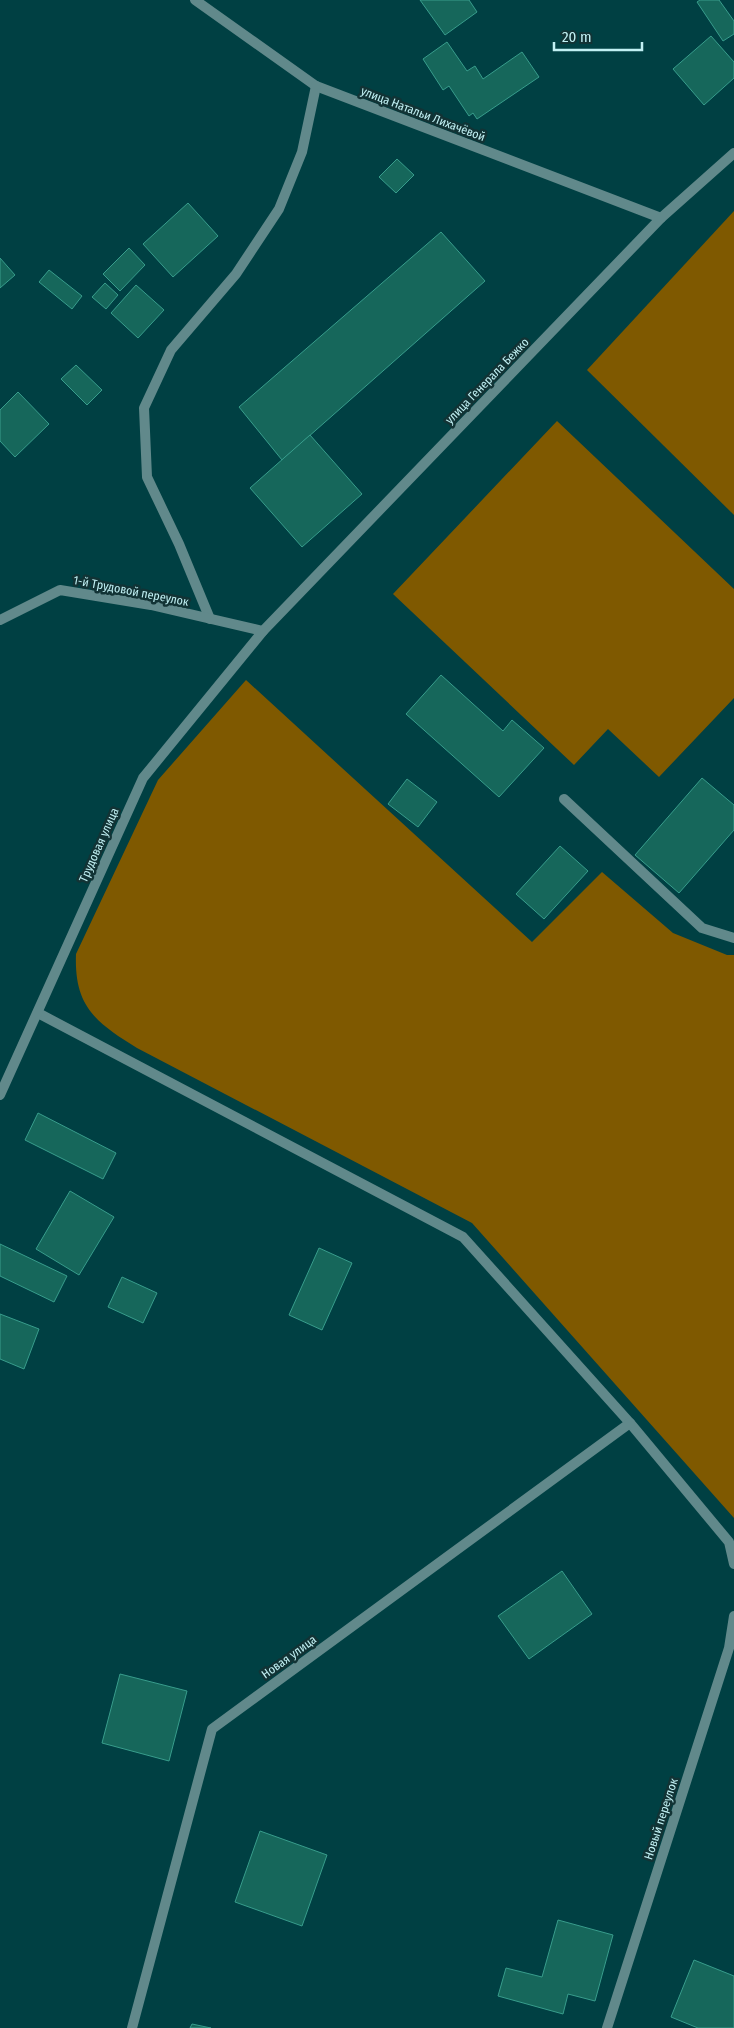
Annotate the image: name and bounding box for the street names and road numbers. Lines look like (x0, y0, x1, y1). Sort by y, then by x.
street label: улица Натальи Лихачёвой (359, 84, 487, 144)
street label: улица Генерала Бежко (442, 335, 532, 427)
street label: 1-й Трудовой переулок (72, 573, 190, 609)
street label: Трудовая улица (76, 805, 122, 884)
street label: Новая улица (259, 1632, 319, 1682)
street label: Новый переулок (641, 1776, 681, 1861)

